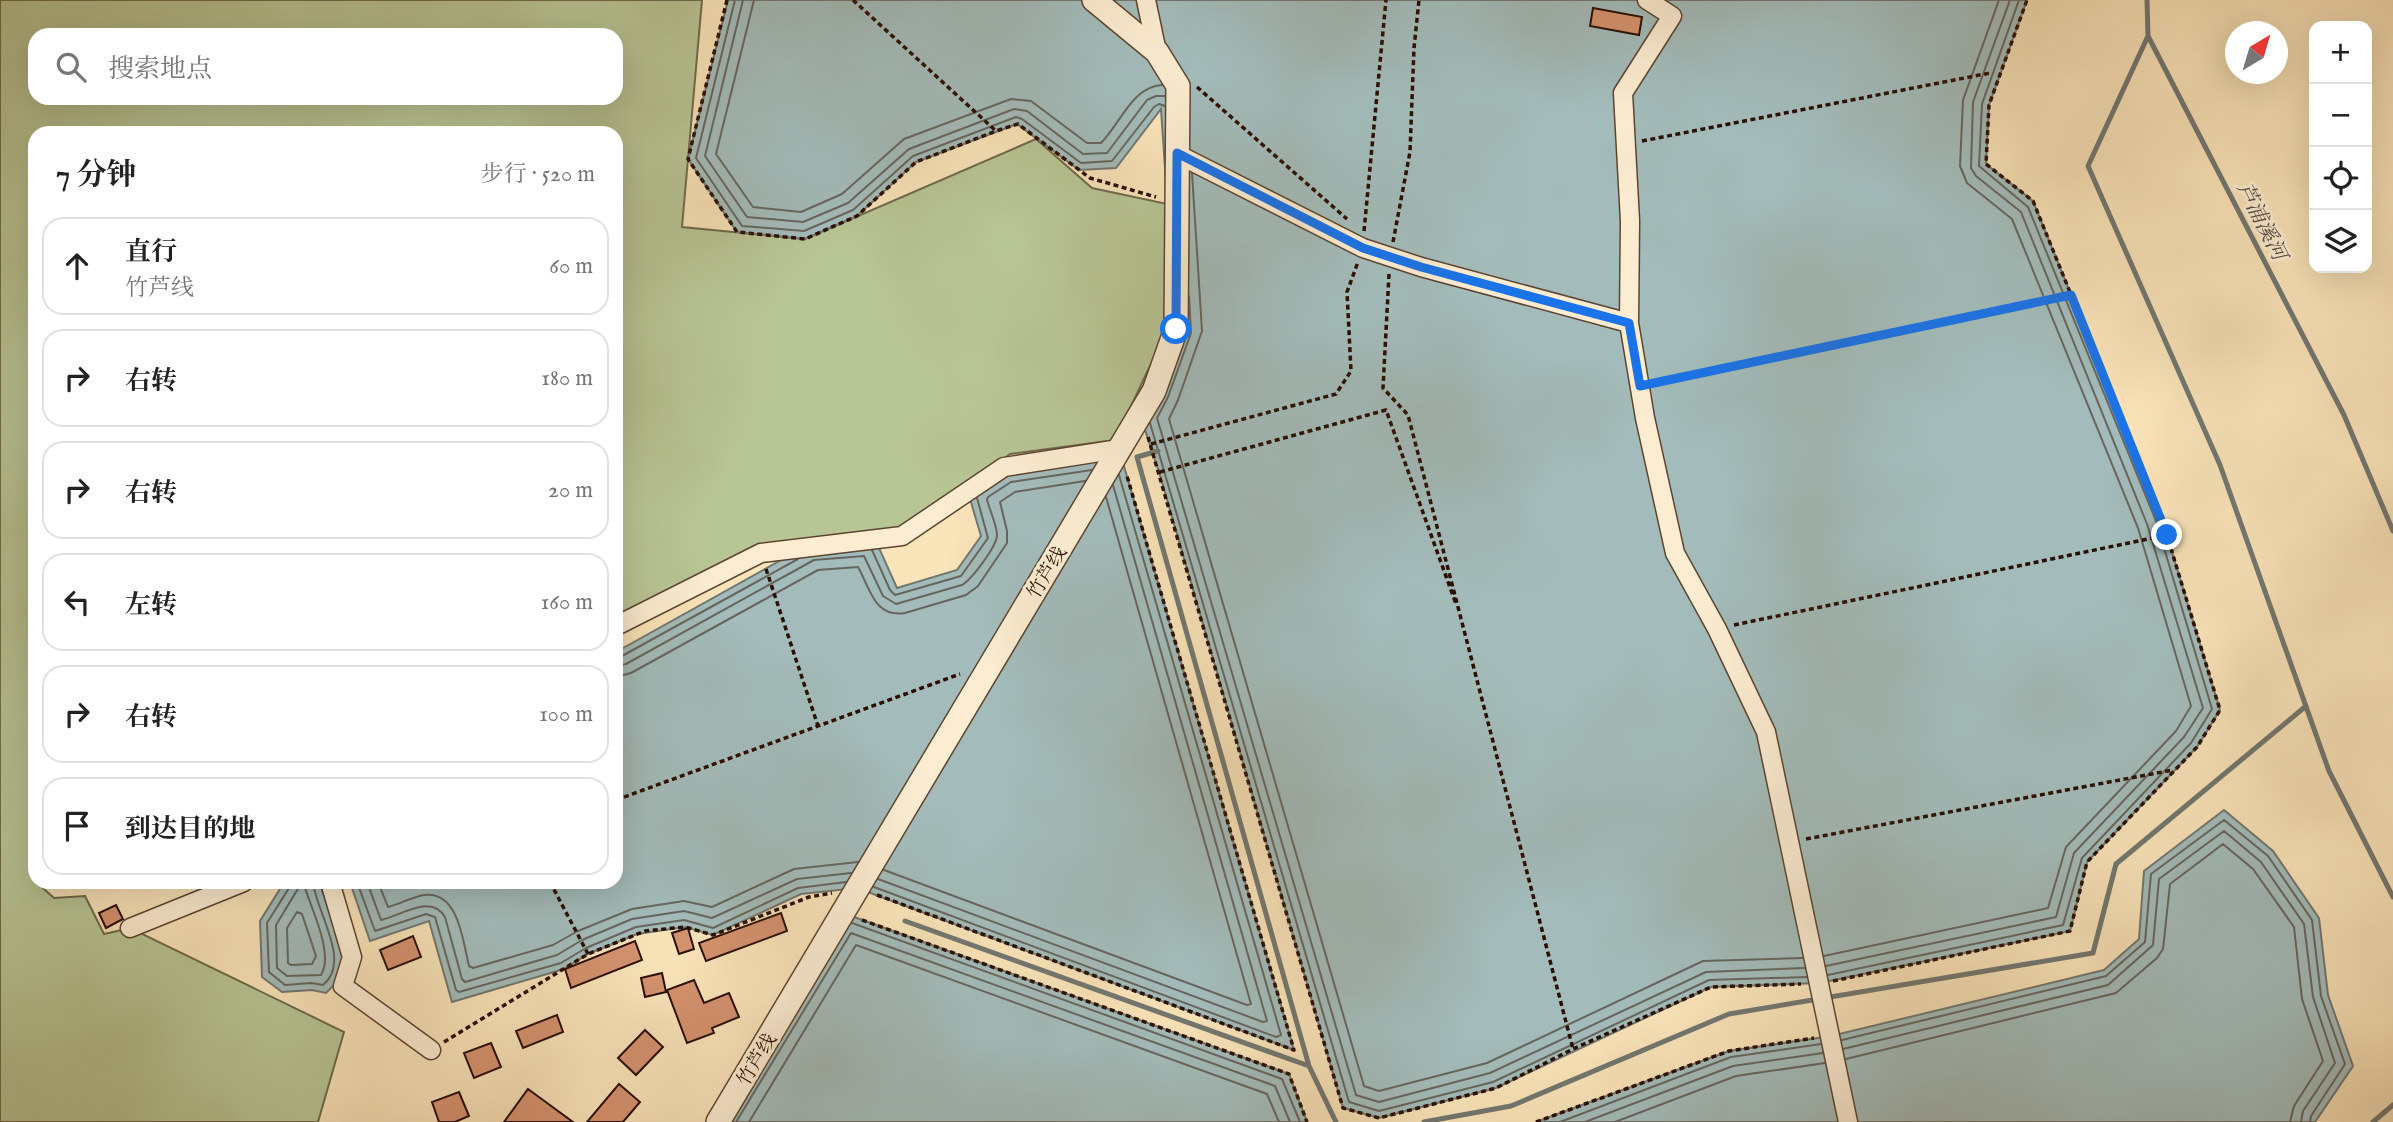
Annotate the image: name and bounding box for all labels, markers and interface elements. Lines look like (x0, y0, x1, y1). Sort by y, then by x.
north arrow (2225, 21, 2288, 84)
map controls (2309, 21, 2372, 273)
button: + (2309, 21, 2372, 84)
search box (28, 28, 623, 105)
icon: search (52, 48, 90, 86)
text: 搜索地点 (108, 53, 212, 86)
button: − (2309, 84, 2372, 147)
button: locate (2309, 147, 2372, 210)
text: 7 分钟 (56, 157, 137, 195)
text: 步行 · 520 m (481, 160, 595, 189)
water label: 芦浦溪河 (2230, 178, 2294, 269)
button: layers (2309, 210, 2372, 273)
text: 直行 (125, 236, 177, 269)
icon: ahead (58, 247, 96, 285)
text: 60 m (549, 252, 593, 281)
text: 竹芦线 (125, 274, 194, 303)
route start (1160, 313, 1191, 344)
icon: right (58, 359, 96, 397)
text: 180 m (541, 364, 593, 393)
text: 右转 (125, 365, 177, 398)
icon: right (58, 471, 96, 509)
text: 20 m (548, 476, 593, 505)
text: 右转 (125, 477, 177, 510)
route end (2151, 519, 2182, 550)
street label: 竹芦线 (1023, 542, 1073, 604)
icon: left (58, 583, 96, 621)
text: 160 m (541, 588, 593, 617)
text: 左转 (125, 589, 177, 622)
icon: right (58, 695, 96, 733)
text: 100 m (539, 700, 593, 729)
text: 右转 (125, 701, 177, 734)
icon: arrive (58, 807, 96, 845)
text: 到达目的地 (125, 813, 255, 846)
street label: 竹芦线 (733, 1029, 783, 1091)

